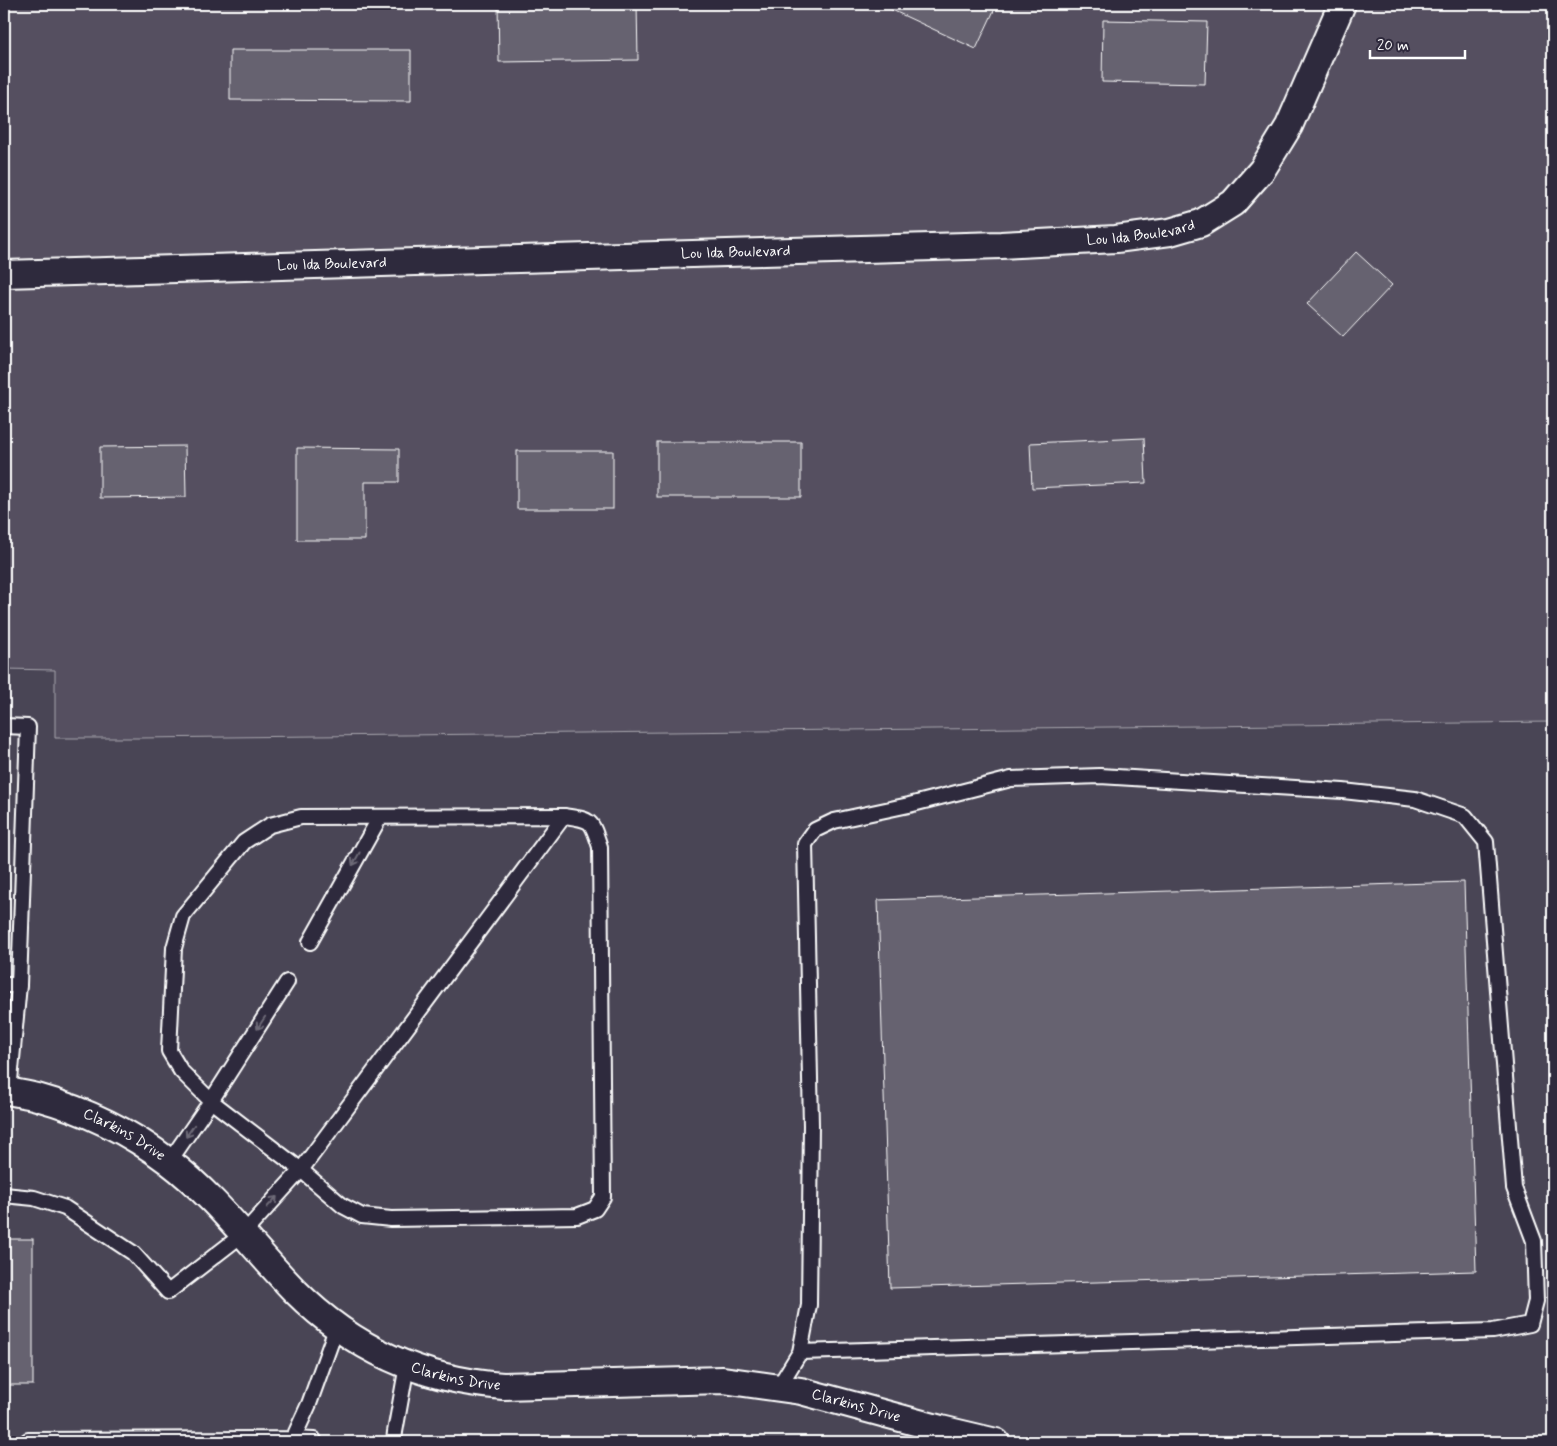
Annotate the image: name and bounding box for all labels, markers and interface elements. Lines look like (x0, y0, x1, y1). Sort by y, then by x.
scale bar (1370, 28, 1464, 60)
text: 20 m (1377, 36, 1409, 56)
street label: Lou Ida Boulevard (1086, 215, 1198, 251)
street label: Lou Ida Boulevard (681, 241, 791, 264)
street label: Lou Ida Boulevard (277, 253, 387, 276)
one-way arrow (351, 852, 361, 866)
one-way arrow (256, 1016, 266, 1030)
street label: Clarkins Drive (80, 1104, 170, 1166)
one-way arrow (185, 1124, 195, 1138)
one-way arrow (266, 1195, 278, 1208)
street label: Clarkins Drive (408, 1357, 502, 1396)
street label: Clarkins Drive (809, 1384, 903, 1428)

